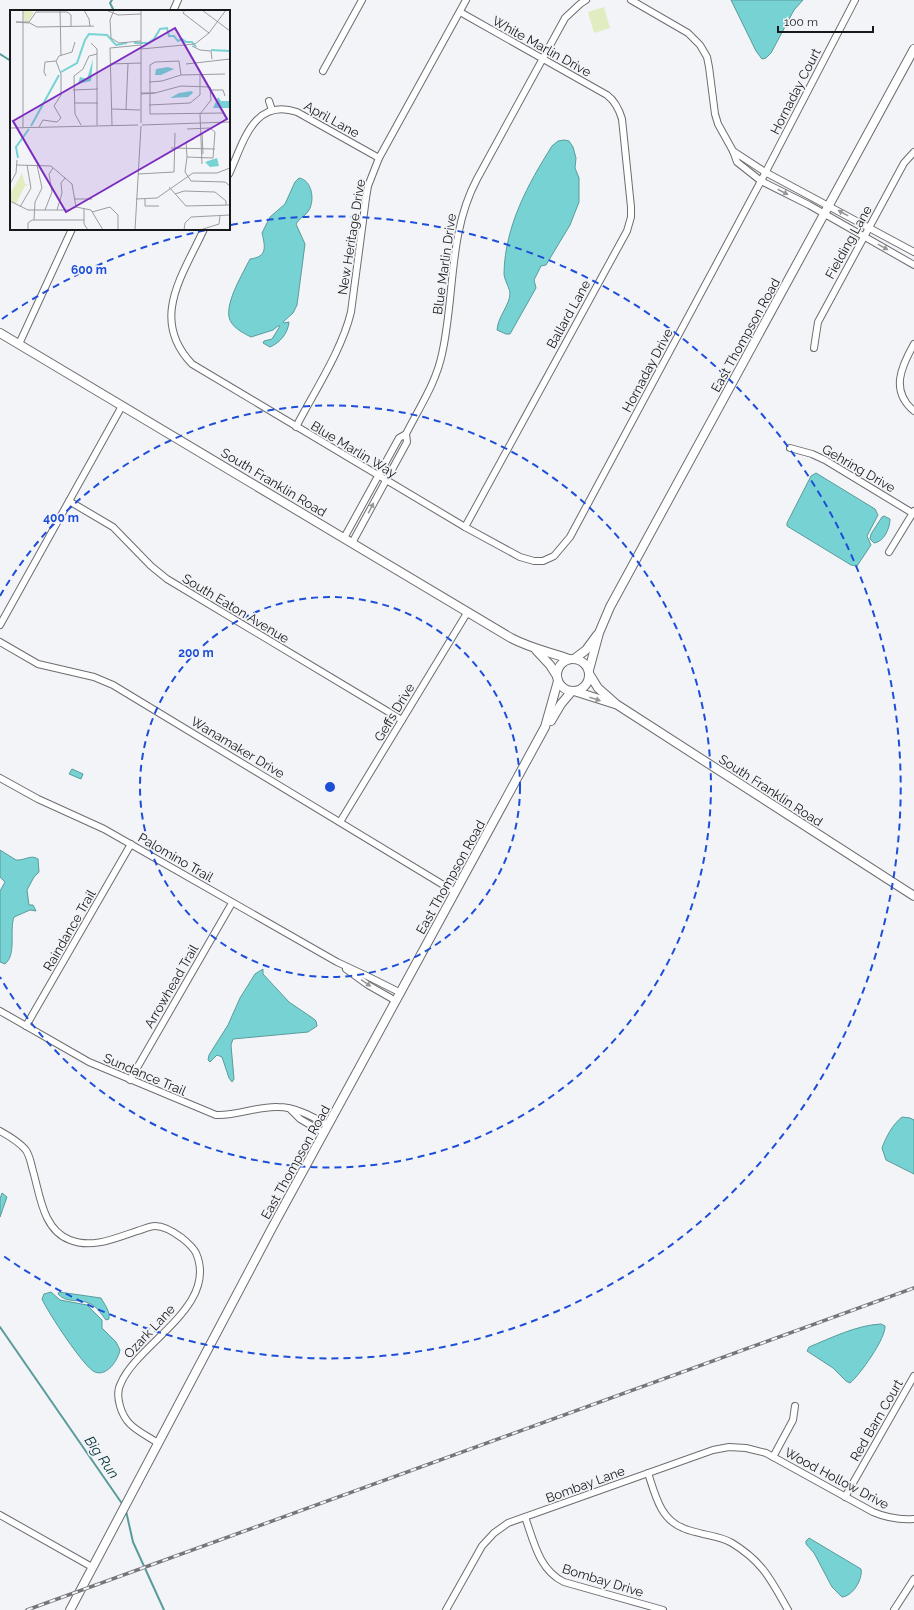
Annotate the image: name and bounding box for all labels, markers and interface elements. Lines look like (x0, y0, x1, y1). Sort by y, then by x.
scale bar (778, 8, 873, 34)
inset map (10, 10, 230, 230)
street label: White Marlin Drive (490, 13, 594, 80)
text: 100 m (784, 15, 818, 29)
street label: Hornaday Court (767, 45, 824, 137)
street label: April Lane (302, 98, 362, 141)
street label: New Heritage Drive (335, 178, 368, 296)
one-way arrow (777, 189, 789, 195)
street label: Fielding Lane (822, 203, 875, 281)
one-way arrow (837, 210, 849, 216)
street label: Blue Marlin Drive (430, 212, 459, 316)
one-way arrow (877, 243, 889, 250)
text: 600 m (71, 263, 107, 277)
street label: East Thompson Road (708, 276, 783, 395)
street label: Ballard Lane (544, 277, 593, 351)
street label: Hornaday Drive (619, 326, 676, 415)
street label: Blue Marlin Way (308, 418, 399, 481)
street label: Gehring Drive (820, 441, 898, 496)
street label: South Franklin Road (218, 445, 329, 520)
one-way arrow (368, 502, 374, 514)
text: 400 m (43, 511, 79, 525)
street label: South Eaton Avenue (180, 571, 292, 646)
text: 200 m (178, 646, 214, 660)
street label: Geffs Drive (371, 680, 418, 744)
one-way arrow (589, 696, 601, 702)
street label: Wanamaker Drive (188, 714, 288, 781)
street label: South Franklin Road (716, 751, 825, 829)
centre of rings (323, 780, 337, 794)
street label: East Thompson Road (413, 818, 488, 937)
street label: Palomino Trail (136, 830, 216, 885)
street label: Raindance Trail (40, 887, 99, 973)
street label: Arrowhead Trail (141, 941, 202, 1031)
one-way arrow (360, 979, 371, 987)
street label: Sundance Trail (101, 1050, 189, 1099)
street label: East Thompson Road (258, 1103, 333, 1222)
street label: Ozark Lane (121, 1301, 178, 1361)
street label: Red Barn Court (847, 1376, 906, 1464)
water label: Big Run (82, 1433, 122, 1481)
street label: Wood Hollow Drive (782, 1445, 892, 1512)
street label: Bombay Lane (544, 1463, 627, 1506)
street label: Bombay Drive (560, 1561, 646, 1600)

